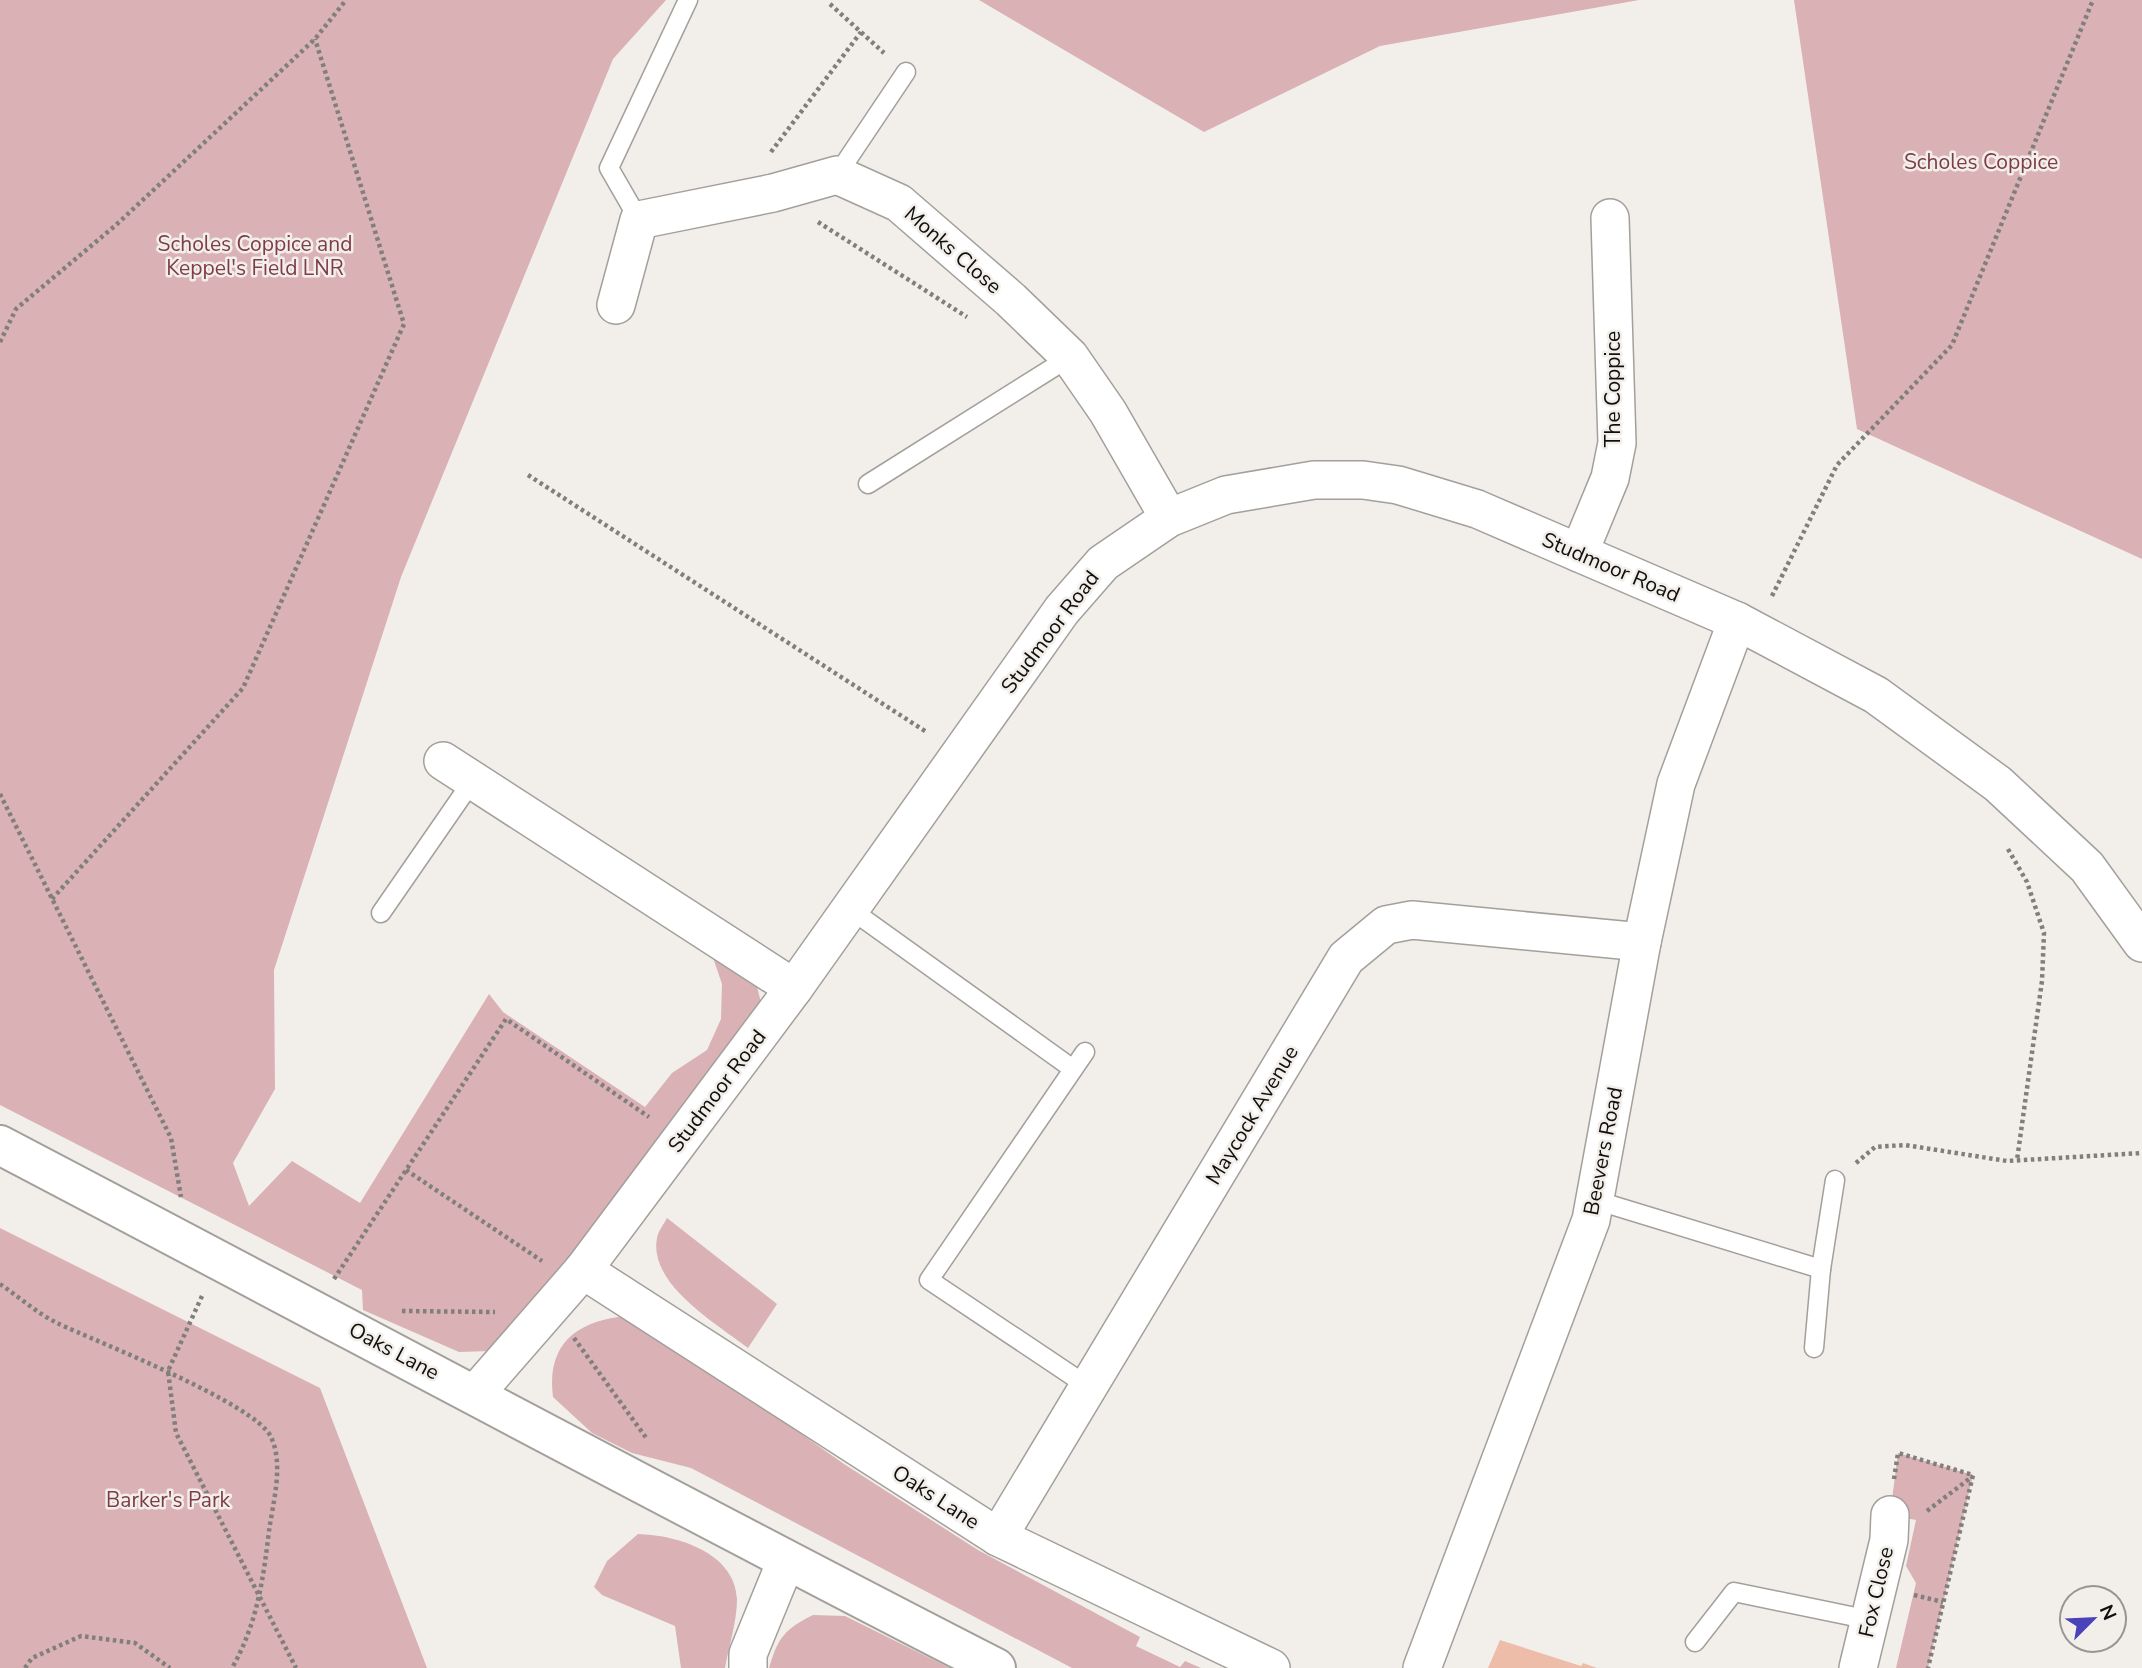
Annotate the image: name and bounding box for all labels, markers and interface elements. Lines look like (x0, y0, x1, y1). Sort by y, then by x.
park label: Scholes Coppice (1904, 148, 2058, 176)
street label: Monks Close (898, 200, 1008, 300)
park label: Scholes Coppice and Keppel's Field LNR (158, 230, 352, 282)
street label: The Coppice (1599, 331, 1627, 447)
street label: Studmoor Road (1538, 525, 1684, 609)
street label: Studmoor Road (994, 565, 1106, 699)
street label: Studmoor Road (661, 1024, 773, 1158)
street label: Maycock Avenue (1199, 1040, 1305, 1190)
street label: Beevers Road (1577, 1085, 1629, 1217)
street label: Oaks Lane (344, 1315, 444, 1387)
street label: Oaks Lane (887, 1458, 985, 1536)
park label: Barker's Park (106, 1486, 230, 1514)
street label: Fox Close (1852, 1544, 1900, 1640)
north arrow (2058, 1584, 2128, 1654)
text: N (2093, 1601, 2122, 1624)

